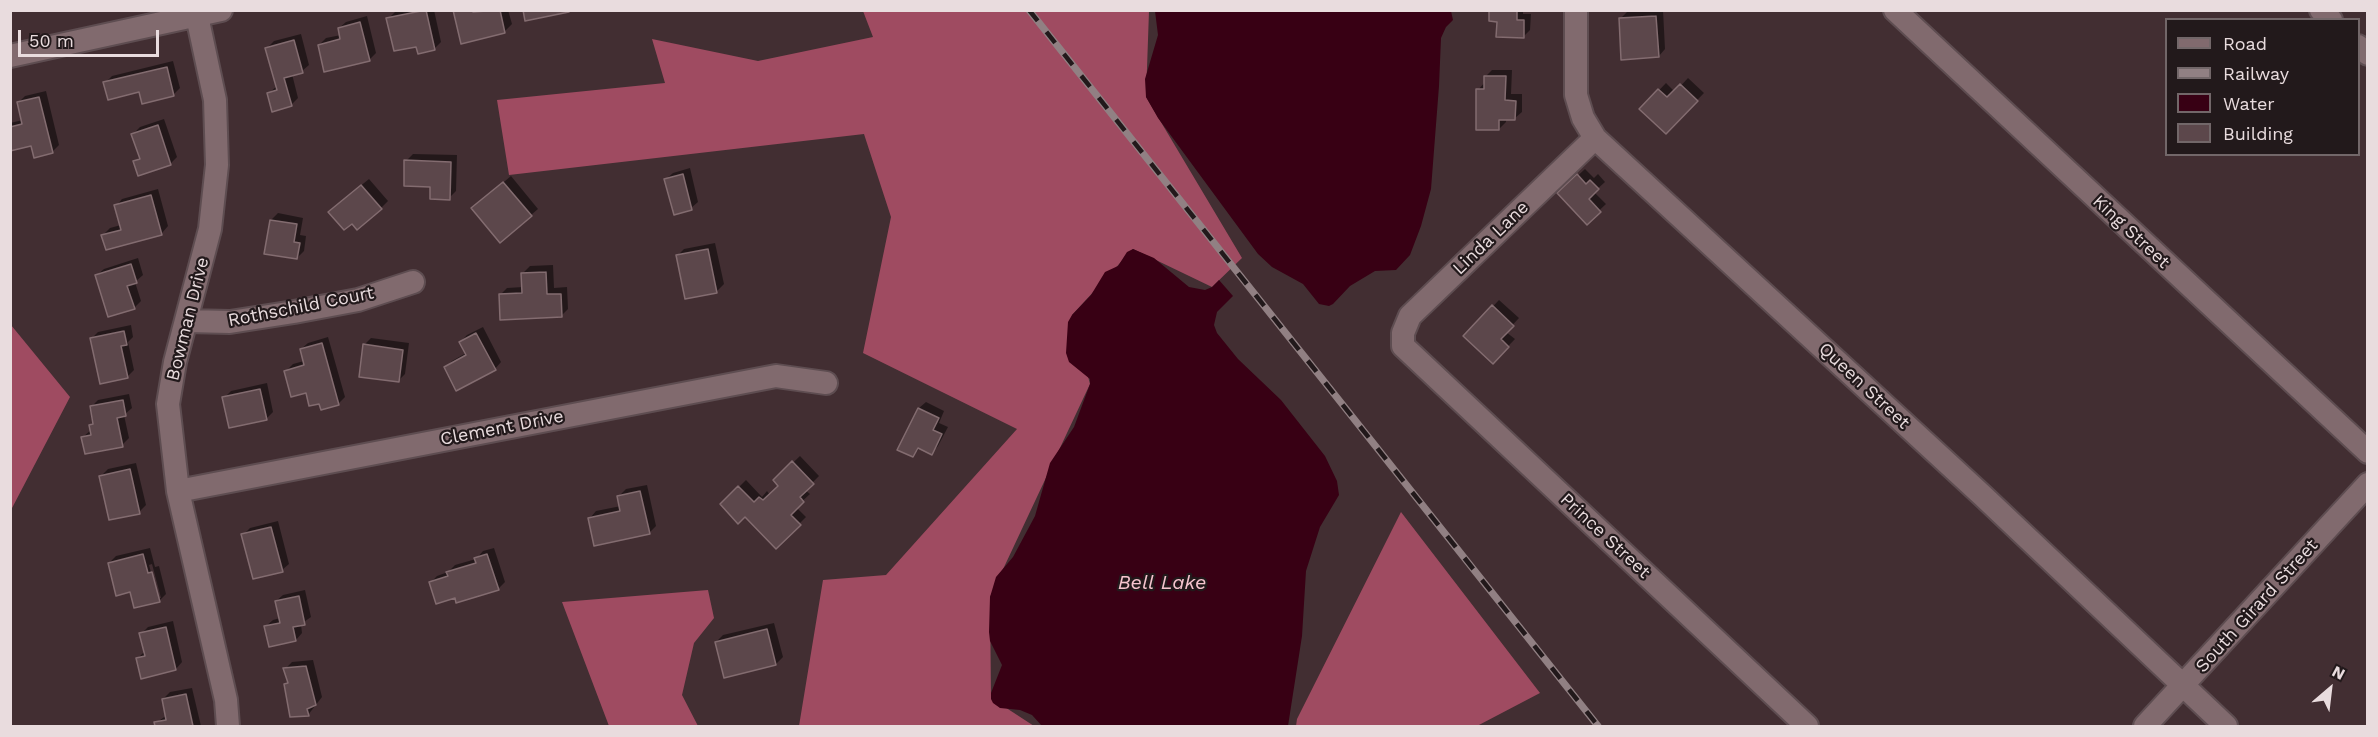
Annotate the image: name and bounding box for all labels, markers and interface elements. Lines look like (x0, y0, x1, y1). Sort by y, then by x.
scale bar (21, 18, 162, 56)
legend (2165, 18, 2360, 156)
text: 50 m (29, 30, 74, 51)
text: Road (2223, 33, 2267, 54)
text: Railway (2223, 63, 2289, 84)
text: Water (2223, 93, 2275, 114)
text: Building (2223, 123, 2293, 144)
street label: King Street (2088, 191, 2174, 273)
street label: Linda Lane (1449, 197, 1533, 279)
street label: Bowman Drive (162, 255, 214, 383)
street label: Rothschild Court (226, 282, 376, 332)
street label: Queen Street (1814, 338, 1914, 434)
street label: Clement Drive (438, 405, 566, 451)
street label: Prince Street (1556, 489, 1654, 583)
street label: South Girard Street (2191, 535, 2323, 677)
water label: Bell Lake (1118, 571, 1206, 595)
north arrow (2300, 659, 2360, 719)
text: N (2329, 661, 2348, 684)

